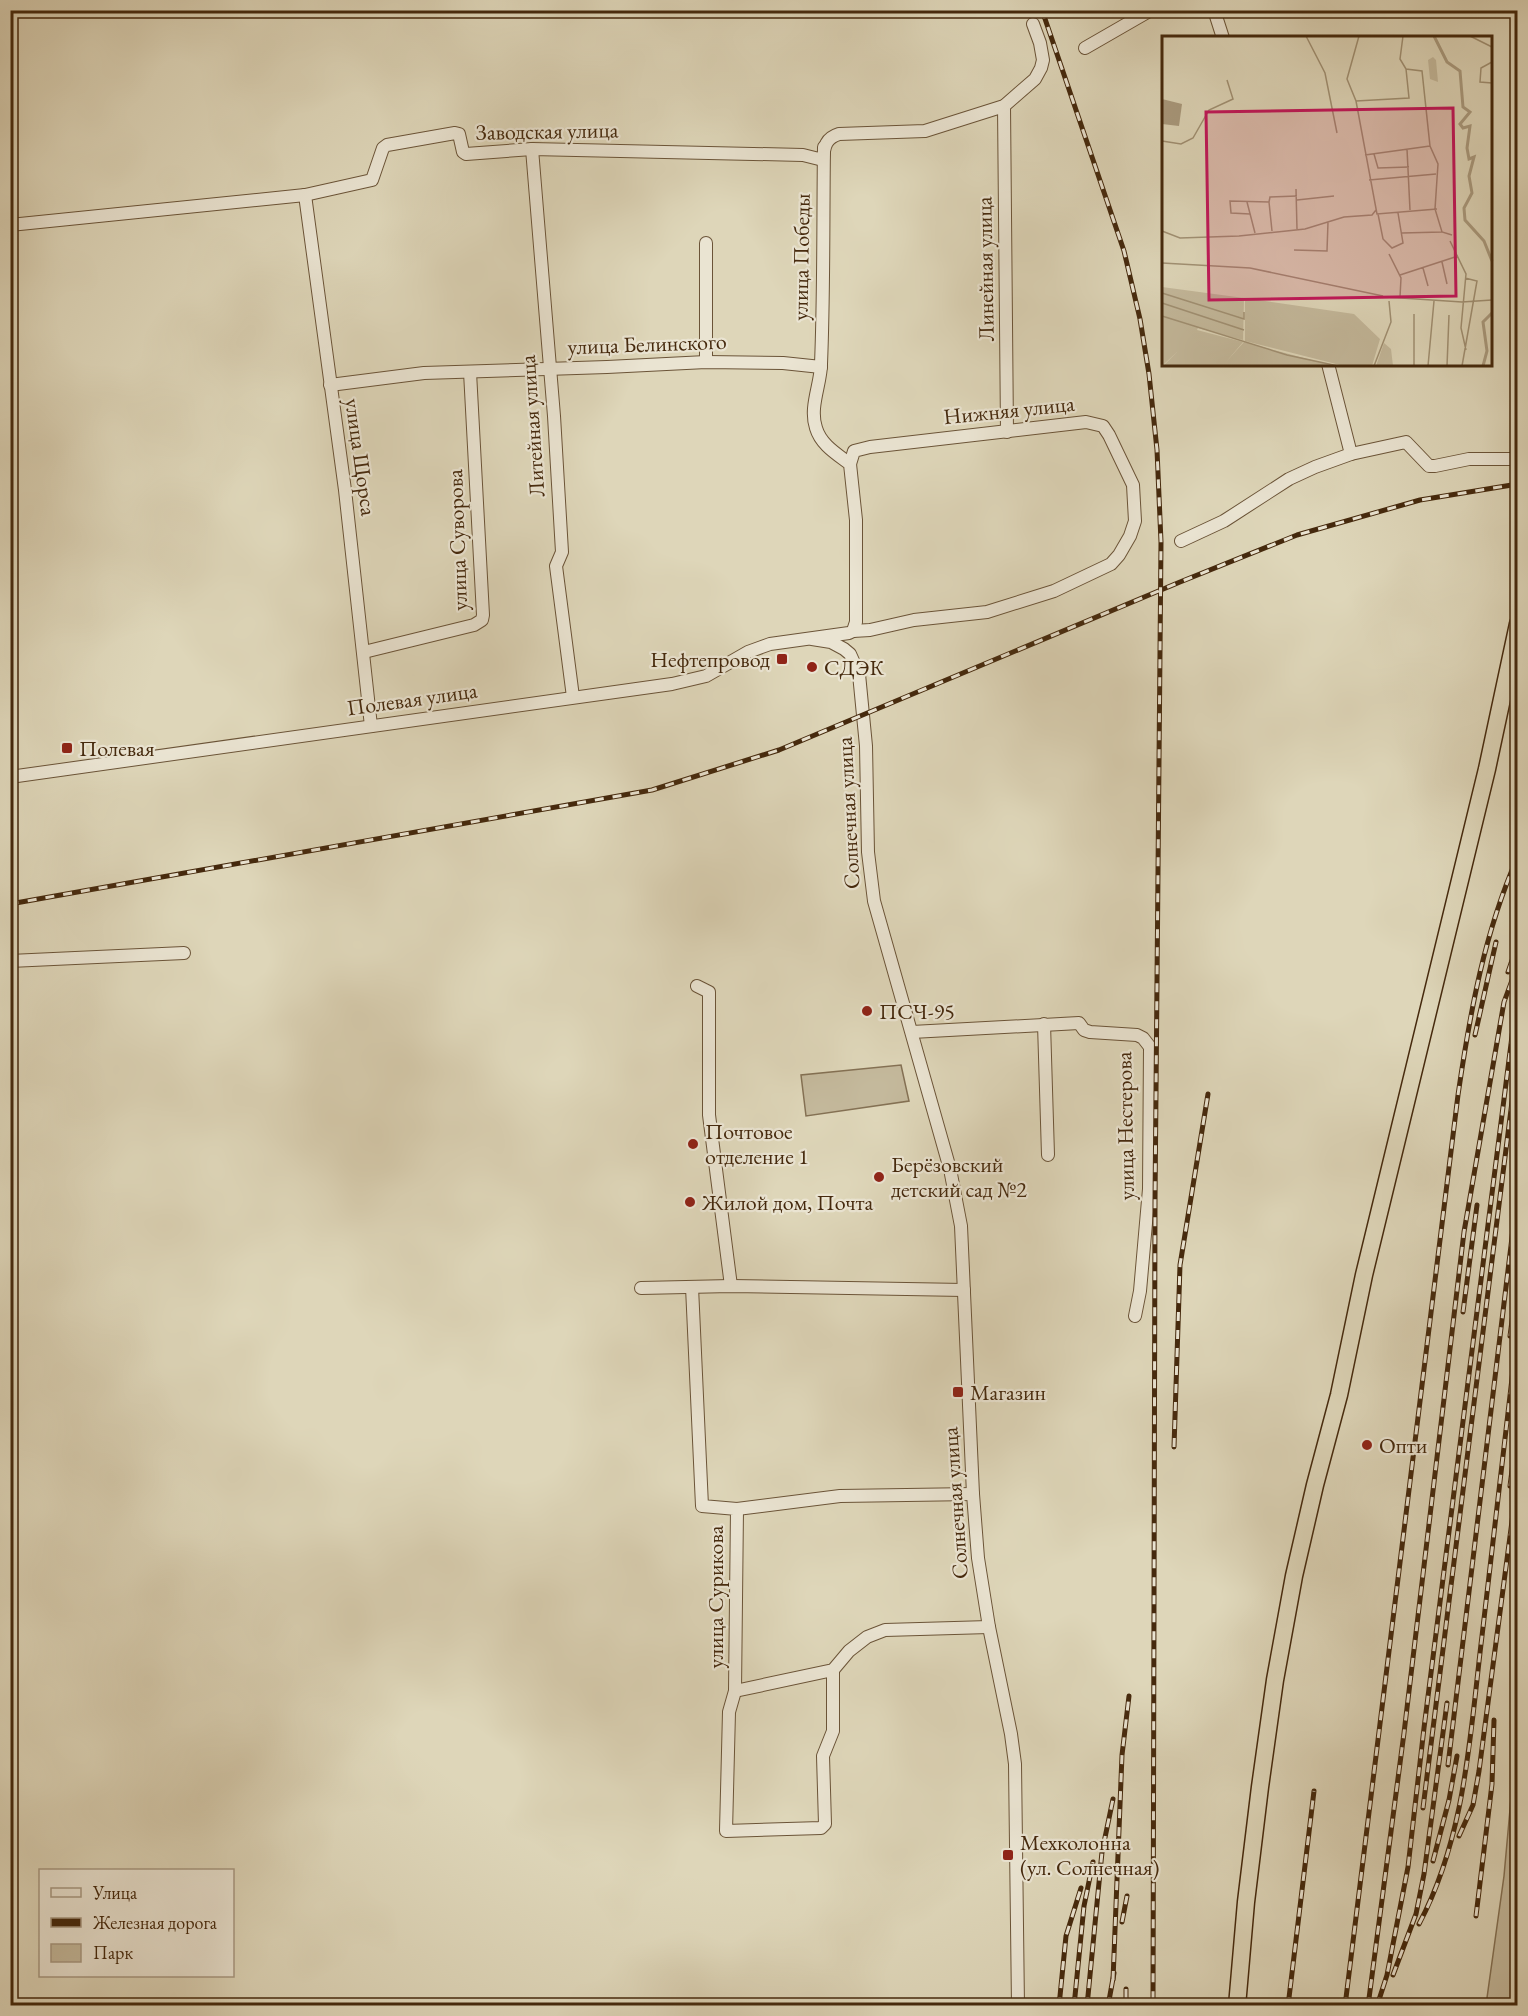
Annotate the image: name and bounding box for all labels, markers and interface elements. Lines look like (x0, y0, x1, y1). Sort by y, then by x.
inset map (1162, 36, 1492, 366)
street label: Заводская улица (475, 115, 619, 147)
street label: улица Победы (785, 193, 817, 321)
street label: Линейная улица (969, 196, 1001, 342)
street label: улица Белинского (567, 327, 727, 361)
street label: Литейная улица (513, 354, 551, 498)
street label: Нижняя улица (942, 389, 1076, 431)
street label: улица Щорса (338, 396, 384, 518)
street label: улица Суворова (440, 468, 474, 611)
place label: Нефтепровод (650, 645, 770, 674)
marker: Нефтепровод (775, 652, 789, 666)
place label: СДЭК (824, 653, 884, 682)
marker: СДЭК (805, 660, 819, 674)
street label: Полевая улица (345, 675, 479, 723)
place label: Полевая (79, 734, 155, 763)
street label: Солнечная улица (830, 736, 866, 890)
marker: Полевая (60, 741, 74, 755)
place label: ПСЧ-95 (879, 997, 955, 1026)
marker: ПСЧ-95 (860, 1004, 874, 1018)
street label: улица Нестерова (1109, 1051, 1141, 1201)
place label: Почтовое отделение 1 (705, 1117, 809, 1171)
marker: Почтовое отделение 1 (686, 1137, 700, 1151)
place label: Берёзовский детский сад №2 (891, 1150, 1027, 1204)
marker: Берёзовский детский сад №2 (872, 1170, 886, 1184)
place label: Жилой дом, Почта (701, 1188, 874, 1217)
marker: Жилой дом, Почта (683, 1195, 697, 1209)
place label: Магазин (970, 1378, 1046, 1407)
marker: Магазин (951, 1385, 965, 1399)
street label: Солнечная улица (935, 1426, 975, 1580)
place label: Опти (1379, 1431, 1428, 1460)
marker: Опти (1360, 1438, 1374, 1452)
street label: улица Сурикова (701, 1525, 730, 1669)
place label: Мехколонна (ул. Солнечная) (1020, 1828, 1160, 1882)
marker: Мехколонна (ул. Солнечная) (1001, 1848, 1015, 1862)
legend (39, 1869, 234, 1977)
text: Улица (92, 1881, 138, 1904)
text: Железная дорога (92, 1911, 218, 1934)
text: Парк (93, 1941, 133, 1964)

